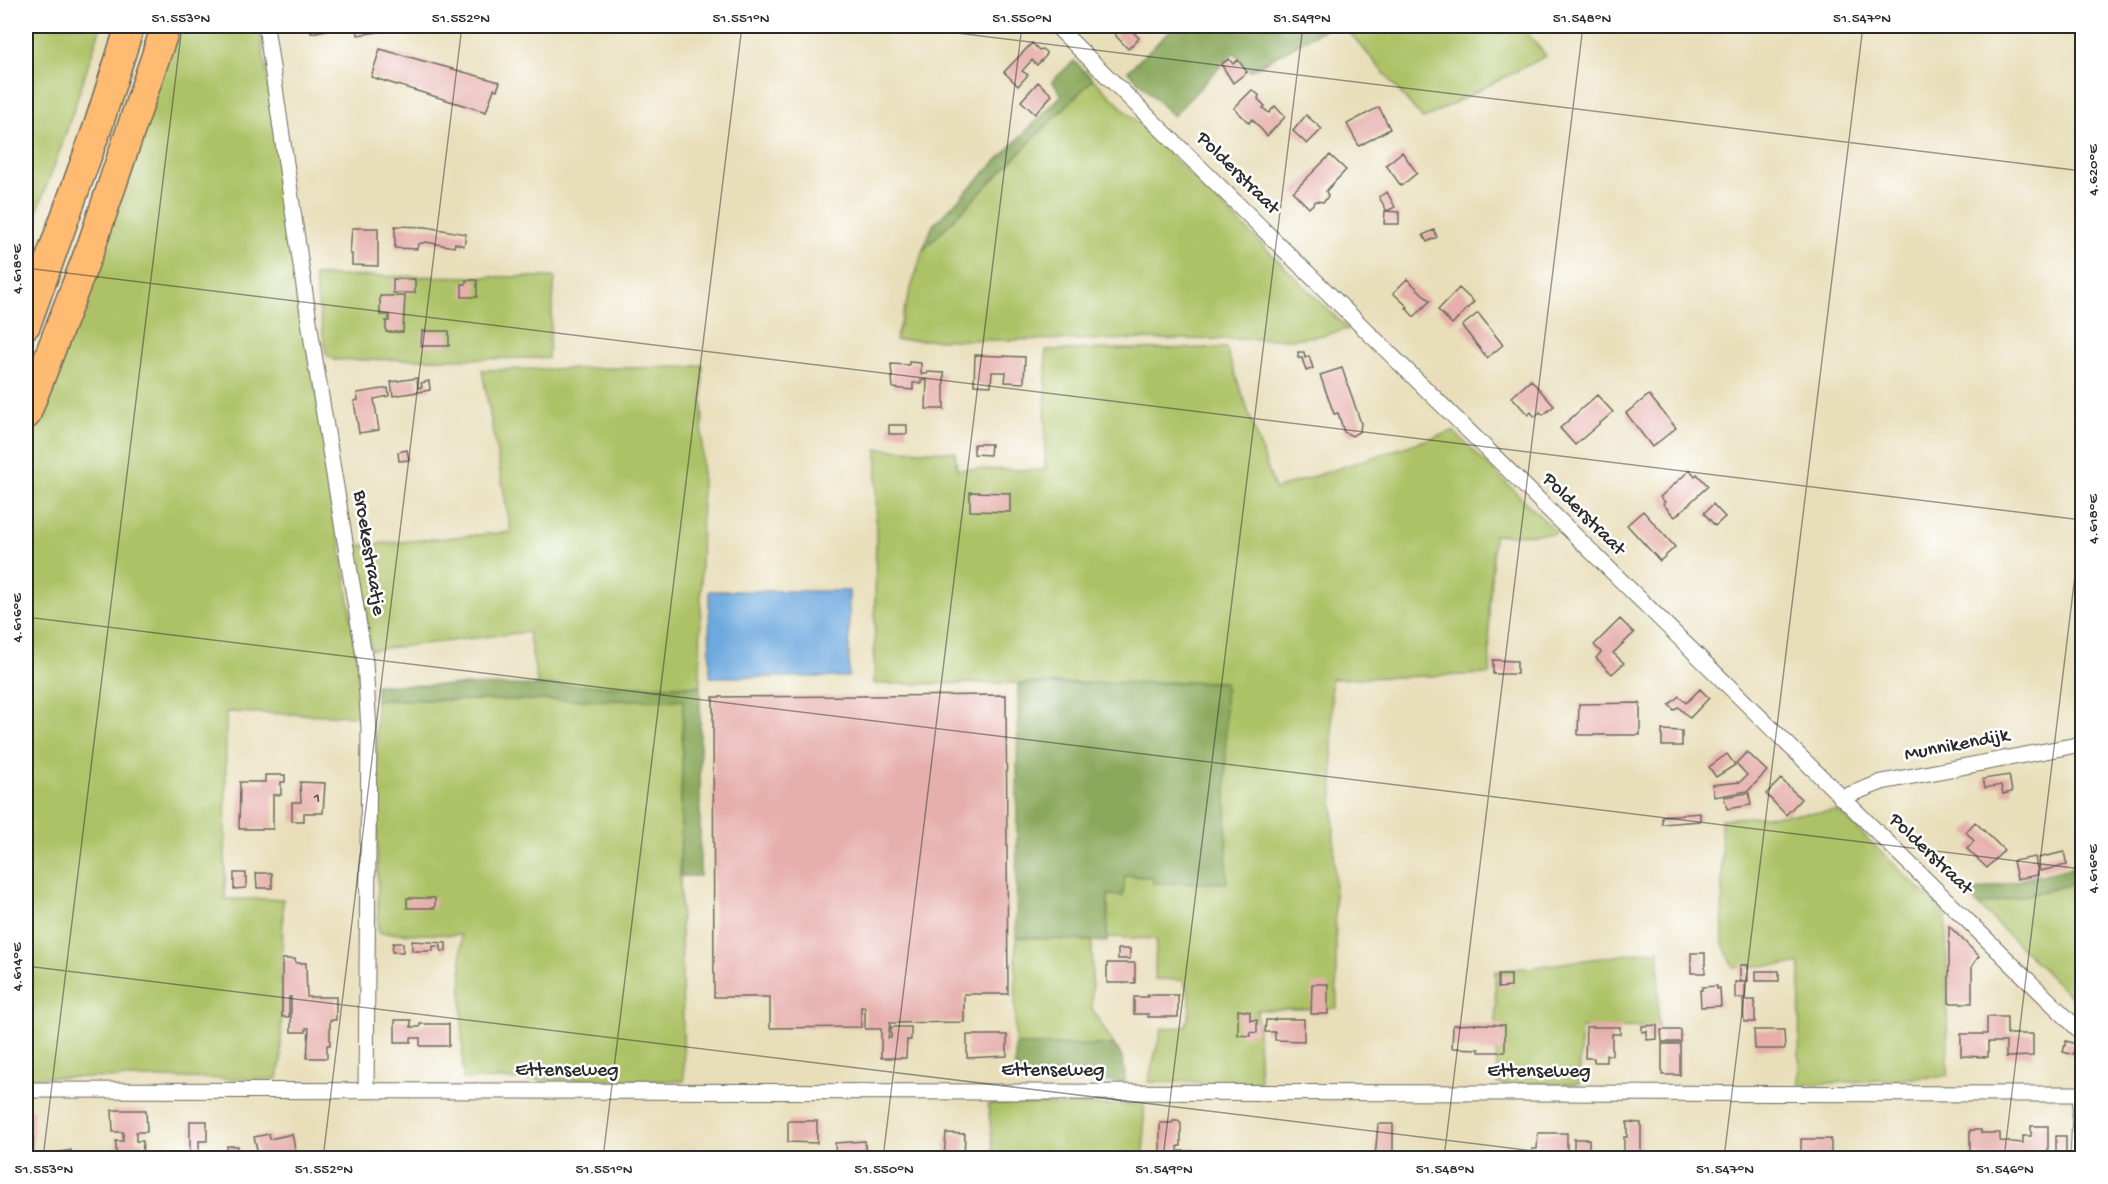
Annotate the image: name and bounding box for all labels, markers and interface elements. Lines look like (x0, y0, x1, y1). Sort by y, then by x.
text: 51.553°N (152, 10, 211, 28)
text: 51.552°N (432, 10, 490, 28)
text: 51.551°N (712, 10, 770, 28)
text: 51.550°N (992, 10, 1052, 28)
text: 51.549°N (1273, 10, 1331, 28)
text: 51.548°N (1553, 10, 1611, 28)
text: 51.547°N (1833, 10, 1891, 28)
street label: Polderstraat (1190, 127, 1285, 222)
text: 4.620°E (2085, 144, 2103, 196)
text: 4.618°E (9, 243, 27, 294)
street label: Polderstraat (1536, 468, 1631, 563)
street label: Broekestraatje (347, 488, 389, 618)
text: 4.618°E (2085, 493, 2103, 544)
text: 4.616°E (9, 593, 27, 643)
street label: Munnikendijk (1903, 724, 2013, 767)
house number: 1 (313, 790, 320, 809)
street label: Polderstraat (1882, 809, 1978, 902)
text: 4.616°E (2085, 844, 2103, 894)
text: 4.614°E (9, 942, 27, 991)
street label: Ettenseweg (515, 1060, 619, 1083)
street label: Ettenseweg (1001, 1060, 1105, 1083)
street label: Ettenseweg (1487, 1061, 1591, 1084)
text: 51.553°N (15, 1161, 74, 1179)
text: 51.552°N (295, 1161, 353, 1179)
text: 51.551°N (575, 1161, 633, 1179)
text: 51.550°N (854, 1161, 914, 1179)
text: 51.549°N (1135, 1161, 1193, 1179)
text: 51.548°N (1416, 1161, 1474, 1179)
text: 51.547°N (1696, 1161, 1754, 1179)
text: 51.546°N (1976, 1161, 2034, 1179)

